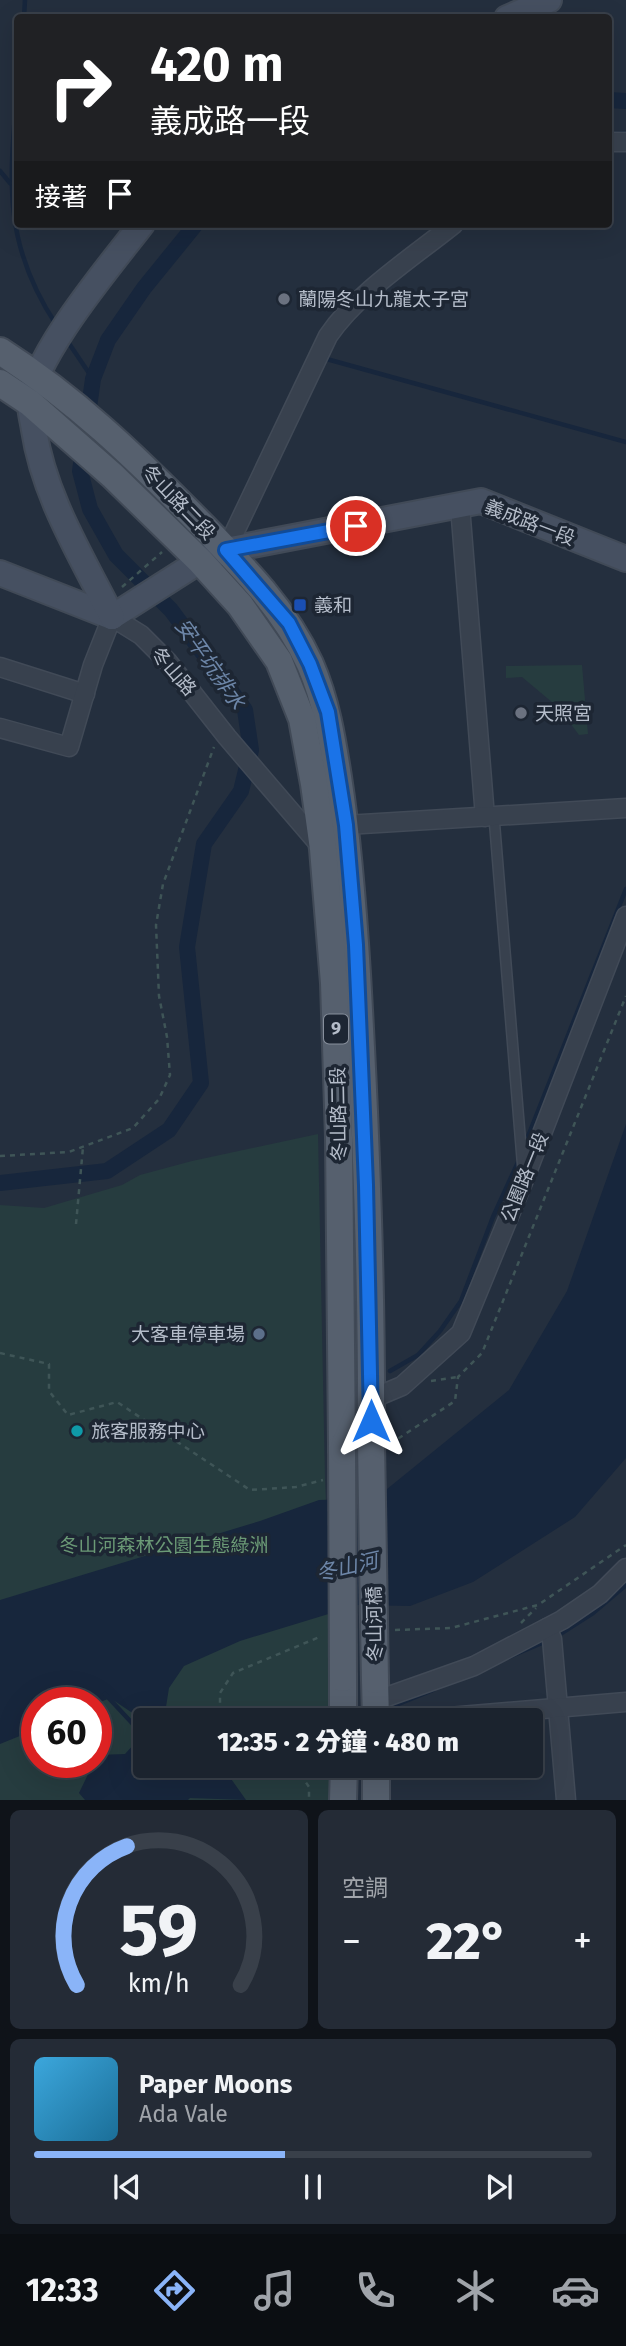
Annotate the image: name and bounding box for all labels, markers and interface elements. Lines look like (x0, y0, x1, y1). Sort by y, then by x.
text: 420 m (150, 35, 284, 94)
icon: right (35, 42, 126, 133)
text: 義成路一段 (150, 102, 310, 140)
icon: arrive (101, 175, 139, 213)
text: 接著 (35, 182, 87, 213)
place label: 蘭陽冬山九龍太子宮 (298, 288, 469, 311)
marker: 蘭陽冬山九龍太子宮 (276, 291, 292, 307)
street label: 冬山路二段 (137, 460, 220, 545)
street label: 義成路一段 (481, 495, 578, 550)
pin (326, 496, 386, 556)
icon: arrive (337, 507, 375, 545)
place label: 義和 (314, 594, 352, 617)
marker: 義和 (292, 597, 308, 613)
water label: 安平坑排水 (169, 614, 251, 715)
street label: 冬山路 (146, 642, 201, 700)
place label: 天照宮 (535, 702, 592, 725)
marker: 天照宮 (513, 705, 529, 721)
road number: 9 (324, 1014, 348, 1044)
street label: 冬山路二段 (326, 1066, 351, 1162)
street label: 公園路一段 (496, 1129, 553, 1226)
place label: 大客車停車場 (131, 1323, 245, 1346)
marker: 大客車停車場 (251, 1326, 267, 1342)
position arrow (334, 1384, 408, 1458)
place label: 旅客服務中心 (91, 1420, 205, 1443)
marker: 旅客服務中心 (69, 1423, 85, 1439)
park label: 冬山河森林公園生態綠洲 (59, 1534, 269, 1557)
water label: 冬山河 (313, 1546, 385, 1587)
street label: 冬山河橋 (362, 1586, 387, 1662)
speed limit sign: 60 (21, 1687, 112, 1778)
text: 12:35 · 2 分鐘 · 480 m (217, 1727, 459, 1758)
text: 空調 (342, 1874, 388, 1902)
text: 59 (120, 1888, 198, 1975)
text: 22° (426, 1910, 508, 1973)
text: − (342, 1918, 361, 1964)
text: + (573, 1918, 592, 1964)
text: km/h (128, 1969, 190, 1999)
text: Paper Moons (139, 2069, 292, 2100)
text: Ada Vale (139, 2100, 228, 2128)
icon: previous (108, 2168, 146, 2206)
icon: pause (294, 2168, 332, 2206)
icon: next (480, 2168, 518, 2206)
icon: directions (150, 2266, 199, 2315)
icon: music (250, 2266, 299, 2315)
icon: phone (351, 2266, 400, 2315)
icon: climate (451, 2266, 500, 2315)
icon: car (551, 2266, 600, 2315)
text: 12:33 (26, 2271, 99, 2309)

